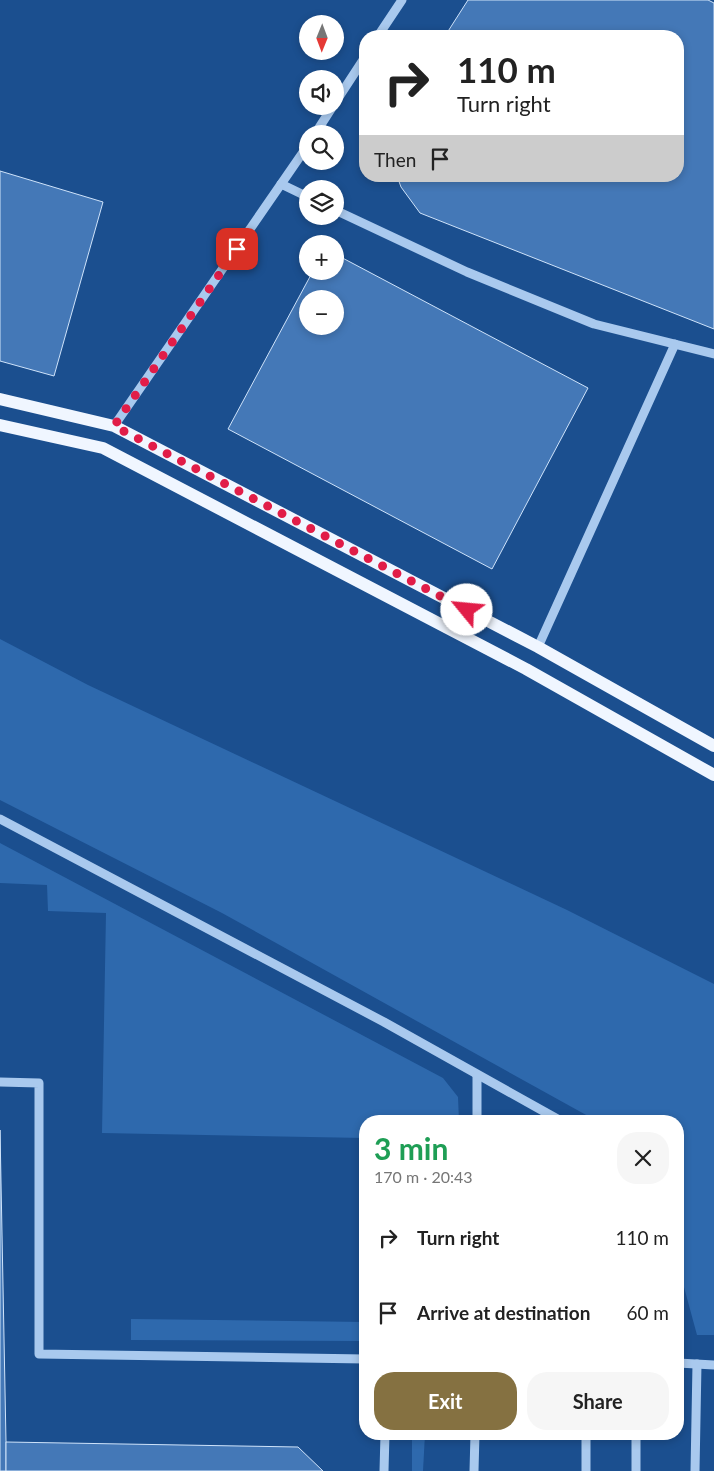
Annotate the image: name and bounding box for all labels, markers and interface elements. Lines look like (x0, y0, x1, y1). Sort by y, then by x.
north arrow (299, 15, 344, 60)
map controls (299, 15, 344, 335)
text: 110 m (457, 48, 556, 90)
icon: right (374, 50, 439, 115)
button: sound (299, 70, 344, 115)
text: Turn right (457, 90, 551, 117)
button: search (299, 125, 344, 170)
icon: arrive (426, 145, 454, 173)
text: Then (374, 148, 416, 171)
button: layers (299, 180, 344, 225)
pin (216, 228, 258, 270)
icon: arrive (223, 235, 251, 263)
button: + (299, 235, 344, 280)
button: − (299, 290, 344, 335)
position arrow (440, 583, 492, 635)
text: 3 min (374, 1130, 448, 1166)
button: close (617, 1132, 669, 1184)
text: 170 m · 20:43 (374, 1167, 473, 1186)
icon: right (374, 1224, 402, 1252)
text: Turn right (417, 1226, 499, 1249)
text: 110 m (615, 1226, 669, 1249)
icon: arrive (374, 1299, 402, 1327)
text: Arrive at destination (417, 1301, 590, 1324)
text: 60 m (626, 1301, 669, 1324)
button: Exit (374, 1372, 517, 1430)
button: Share (527, 1372, 669, 1430)

